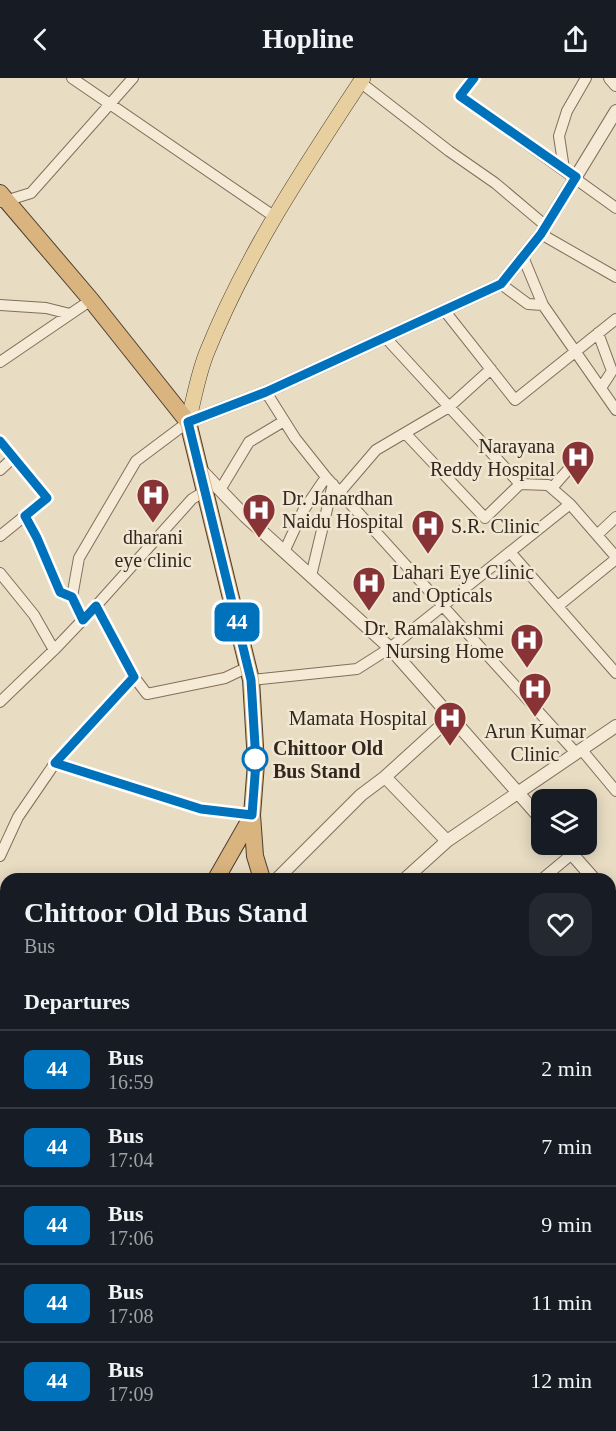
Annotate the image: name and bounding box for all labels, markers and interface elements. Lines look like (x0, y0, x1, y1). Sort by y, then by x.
icon: back (24, 23, 57, 56)
icon: share (559, 23, 592, 56)
text: Hopline (262, 24, 354, 54)
place label: Narayana Reddy Hospital (430, 435, 555, 481)
hospital icon: Narayana Reddy Hospital (560, 439, 596, 486)
hospital icon: dharani eye clinic (135, 477, 171, 524)
place label: Dr. Janardhan Naidu Hospital (282, 487, 404, 533)
hospital icon: Dr. Janardhan Naidu Hospital (241, 492, 277, 539)
hospital icon: S.R. Clinic (410, 508, 446, 555)
place label: S.R. Clinic (451, 515, 539, 537)
place label: dharani eye clinic (114, 526, 192, 572)
place label: Lahari Eye Clinic and Opticals (392, 561, 534, 607)
hospital icon: Lahari Eye Clinic and Opticals (351, 565, 387, 612)
line badge: 44 (210, 602, 264, 642)
text: 44 (227, 610, 248, 634)
place label: Dr. Ramalakshmi Nursing Home (364, 617, 504, 663)
hospital icon: Dr. Ramalakshmi Nursing Home (509, 622, 545, 669)
hospital icon: Arun Kumar Clinic (517, 671, 553, 718)
hospital icon: Mamata Hospital (432, 700, 468, 747)
place label: Mamata Hospital (289, 707, 427, 730)
place label: Arun Kumar Clinic (484, 720, 586, 765)
place label: Chittoor Old Bus Stand (273, 737, 383, 782)
marker: Chittoor Old Bus Stand (242, 746, 268, 772)
map controls (531, 789, 597, 855)
button: layers (531, 789, 597, 855)
button: heart (529, 893, 592, 956)
text: Chittoor Old Bus Stand (24, 897, 307, 928)
text: Bus (24, 935, 55, 957)
text: Departures (24, 989, 130, 1014)
text: Bus (108, 1045, 143, 1070)
text: 2 min (541, 1056, 592, 1081)
text: 44 (47, 1057, 68, 1081)
text: 16:59 (108, 1071, 154, 1093)
text: Bus (108, 1123, 143, 1148)
text: 7 min (541, 1134, 592, 1159)
text: 44 (47, 1135, 68, 1159)
text: 17:04 (108, 1149, 154, 1171)
text: Bus (108, 1201, 143, 1226)
text: 9 min (541, 1212, 592, 1237)
text: 44 (47, 1213, 68, 1237)
text: 17:06 (108, 1227, 154, 1249)
text: Bus (108, 1279, 143, 1304)
text: 11 min (531, 1290, 592, 1315)
text: 44 (47, 1291, 68, 1315)
text: 17:08 (108, 1305, 154, 1327)
text: Bus (108, 1357, 143, 1382)
text: 12 min (530, 1368, 592, 1393)
text: 44 (47, 1369, 68, 1393)
text: 17:09 (108, 1383, 154, 1405)

